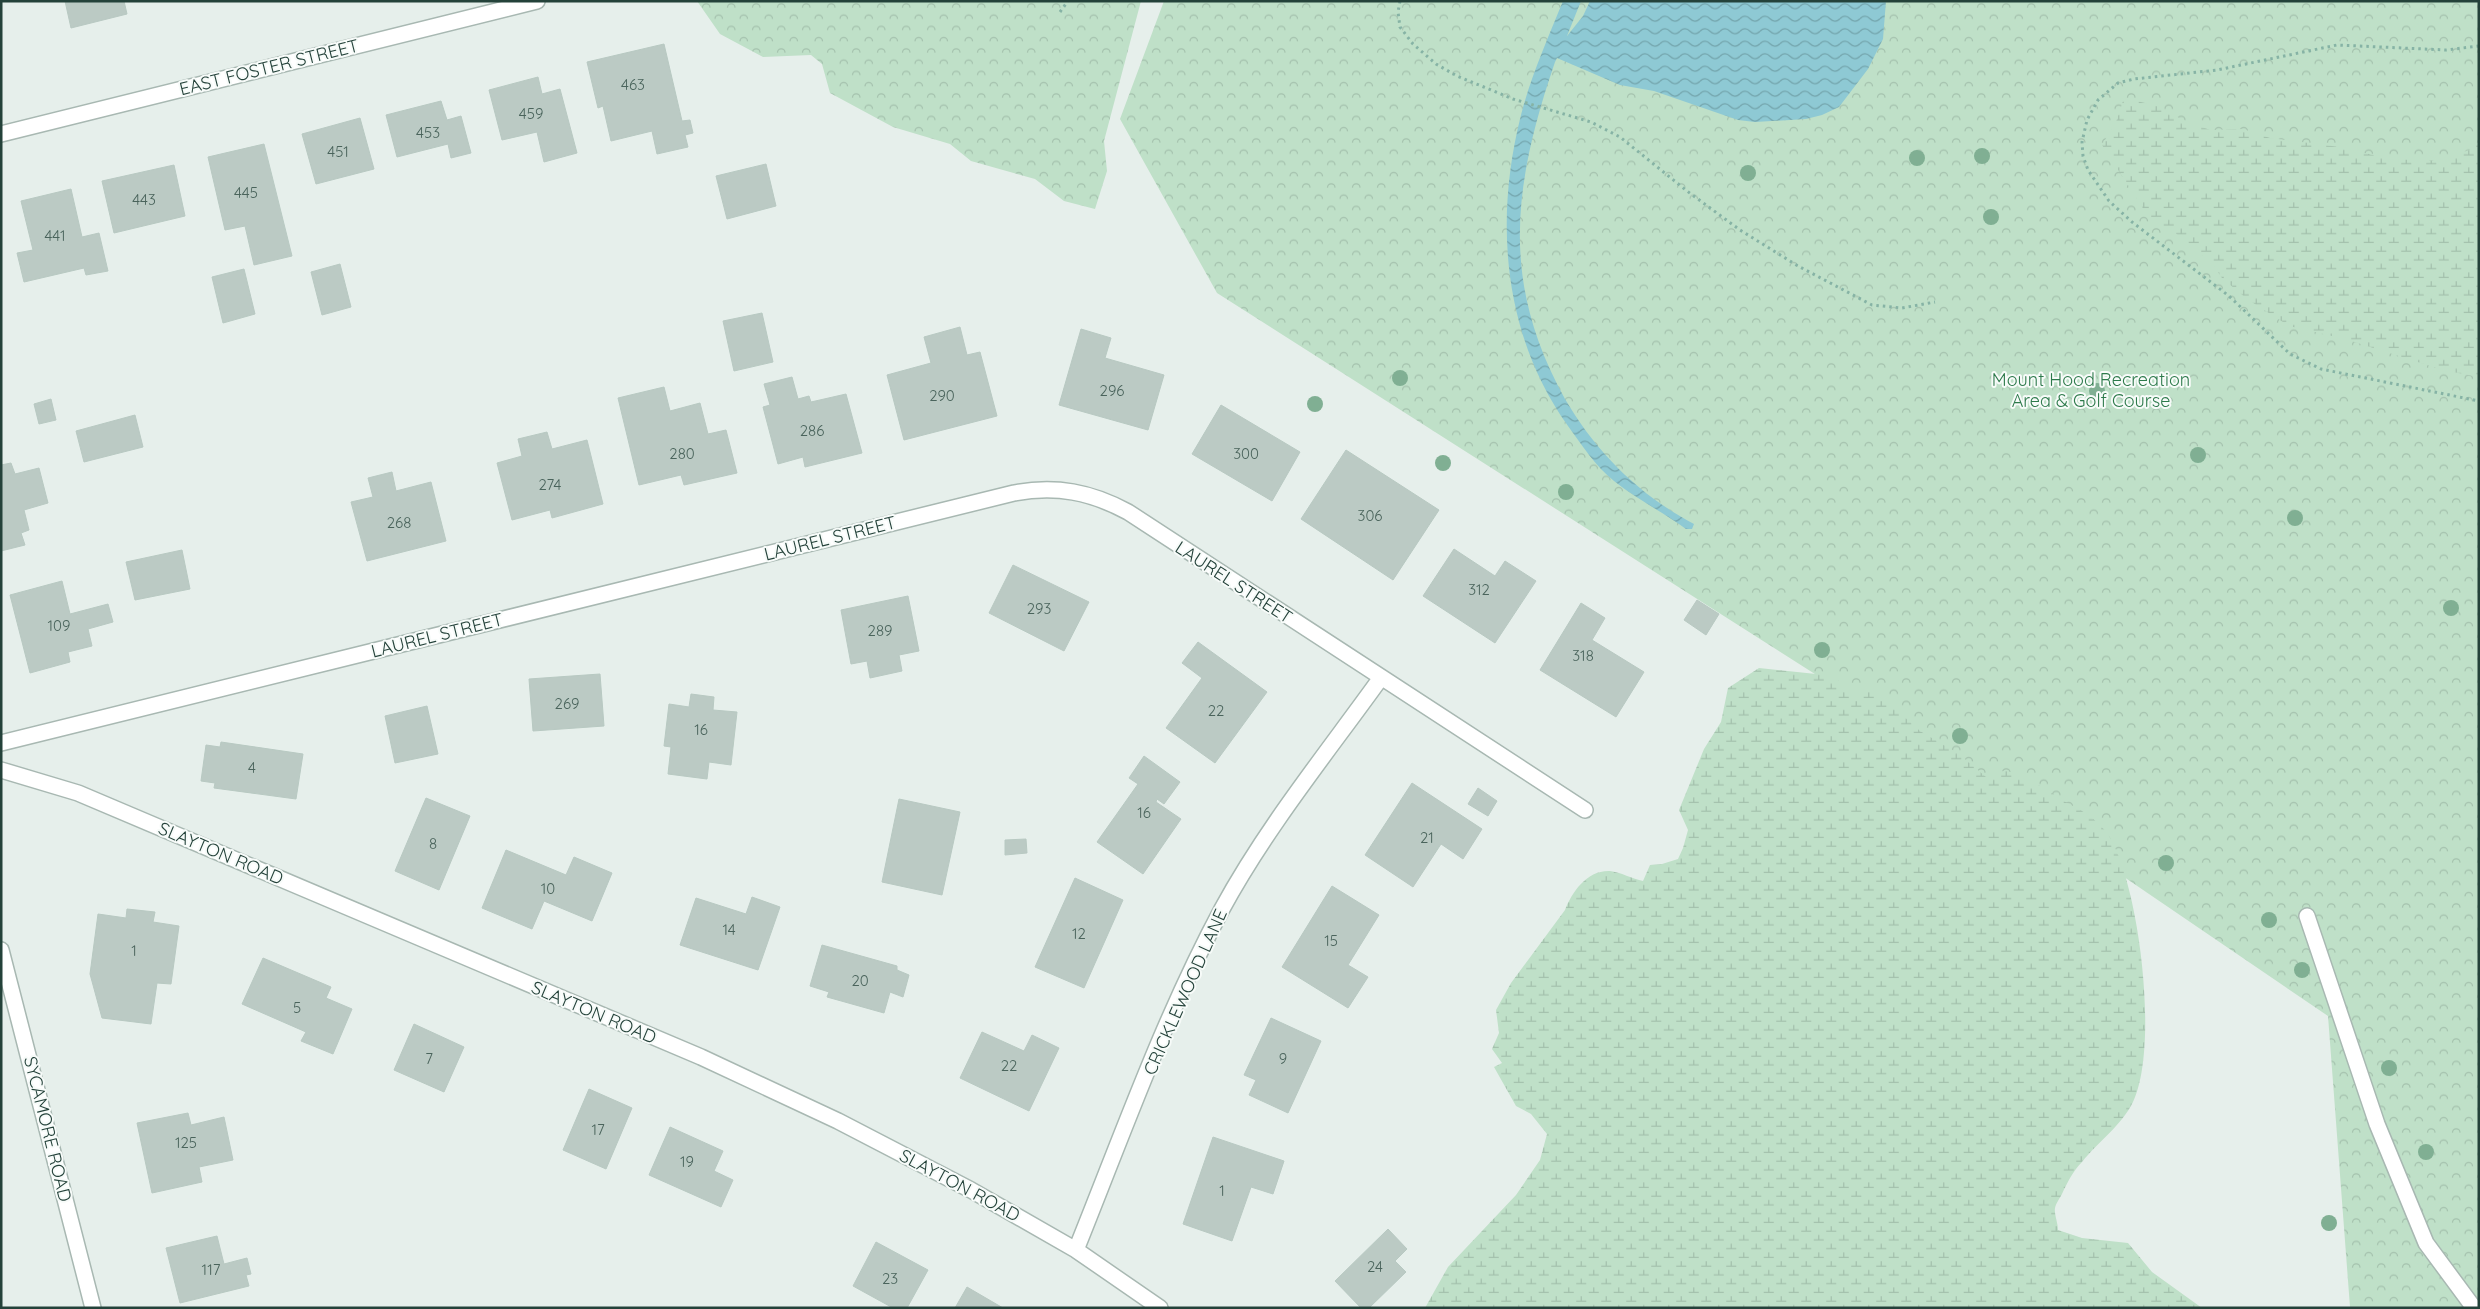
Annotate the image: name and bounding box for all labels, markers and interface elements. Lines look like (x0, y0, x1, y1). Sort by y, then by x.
street label: EAST FOSTER STREET (177, 34, 361, 100)
house number: 463 (621, 75, 645, 94)
house number: 459 (519, 104, 543, 123)
house number: 453 (416, 123, 440, 142)
house number: 451 (327, 142, 349, 161)
house number: 445 (234, 183, 258, 202)
house number: 443 (132, 190, 156, 209)
house number: 441 (44, 226, 66, 245)
park label: Mount Hood Recreation Area & Golf Course (1992, 368, 2190, 412)
house number: 296 (1100, 381, 1124, 400)
house number: 290 (929, 386, 955, 405)
house number: 286 (800, 421, 824, 440)
house number: 280 (669, 444, 695, 463)
house number: 300 (1233, 444, 1259, 463)
house number: 274 (538, 475, 562, 494)
house number: 306 (1358, 506, 1382, 525)
street label: LAUREL STREET (762, 510, 898, 565)
house number: 268 (387, 513, 411, 532)
street label: LAUREL STREET (1171, 536, 1297, 628)
house number: 312 (1468, 580, 1490, 599)
house number: 293 (1027, 599, 1051, 618)
street label: LAUREL STREET (369, 607, 505, 662)
house number: 109 (48, 616, 70, 635)
house number: 289 (868, 621, 892, 640)
house number: 318 (1572, 646, 1594, 665)
house number: 269 (555, 694, 579, 713)
house number: 22 (1208, 701, 1224, 720)
house number: 16 (694, 720, 708, 739)
house number: 4 (248, 758, 256, 777)
house number: 16 (1137, 803, 1151, 822)
street label: SLAYTON ROAD (155, 816, 287, 890)
house number: 21 (1420, 828, 1434, 847)
house number: 8 (429, 834, 437, 853)
house number: 10 (541, 879, 555, 898)
street label: CRICKLEWOOD LANE (1138, 905, 1232, 1079)
house number: 14 (722, 920, 736, 939)
house number: 12 (1072, 924, 1086, 943)
house number: 15 (1324, 931, 1338, 950)
house number: 1 (131, 941, 137, 960)
house number: 20 (851, 971, 869, 990)
street label: SLAYTON ROAD (528, 975, 660, 1049)
house number: 5 (293, 998, 301, 1017)
house number: 7 (425, 1049, 433, 1068)
house number: 9 (1279, 1049, 1287, 1068)
street label: SYCAMORE ROAD (19, 1054, 77, 1204)
house number: 22 (1001, 1056, 1017, 1075)
house number: 17 (591, 1120, 605, 1139)
house number: 125 (175, 1133, 197, 1152)
street label: SLAYTON ROAD (896, 1144, 1024, 1226)
house number: 19 (680, 1152, 694, 1171)
house number: 1 (1219, 1181, 1225, 1200)
house number: 24 (1367, 1257, 1383, 1276)
house number: 117 (202, 1260, 221, 1279)
house number: 23 (882, 1269, 898, 1288)

